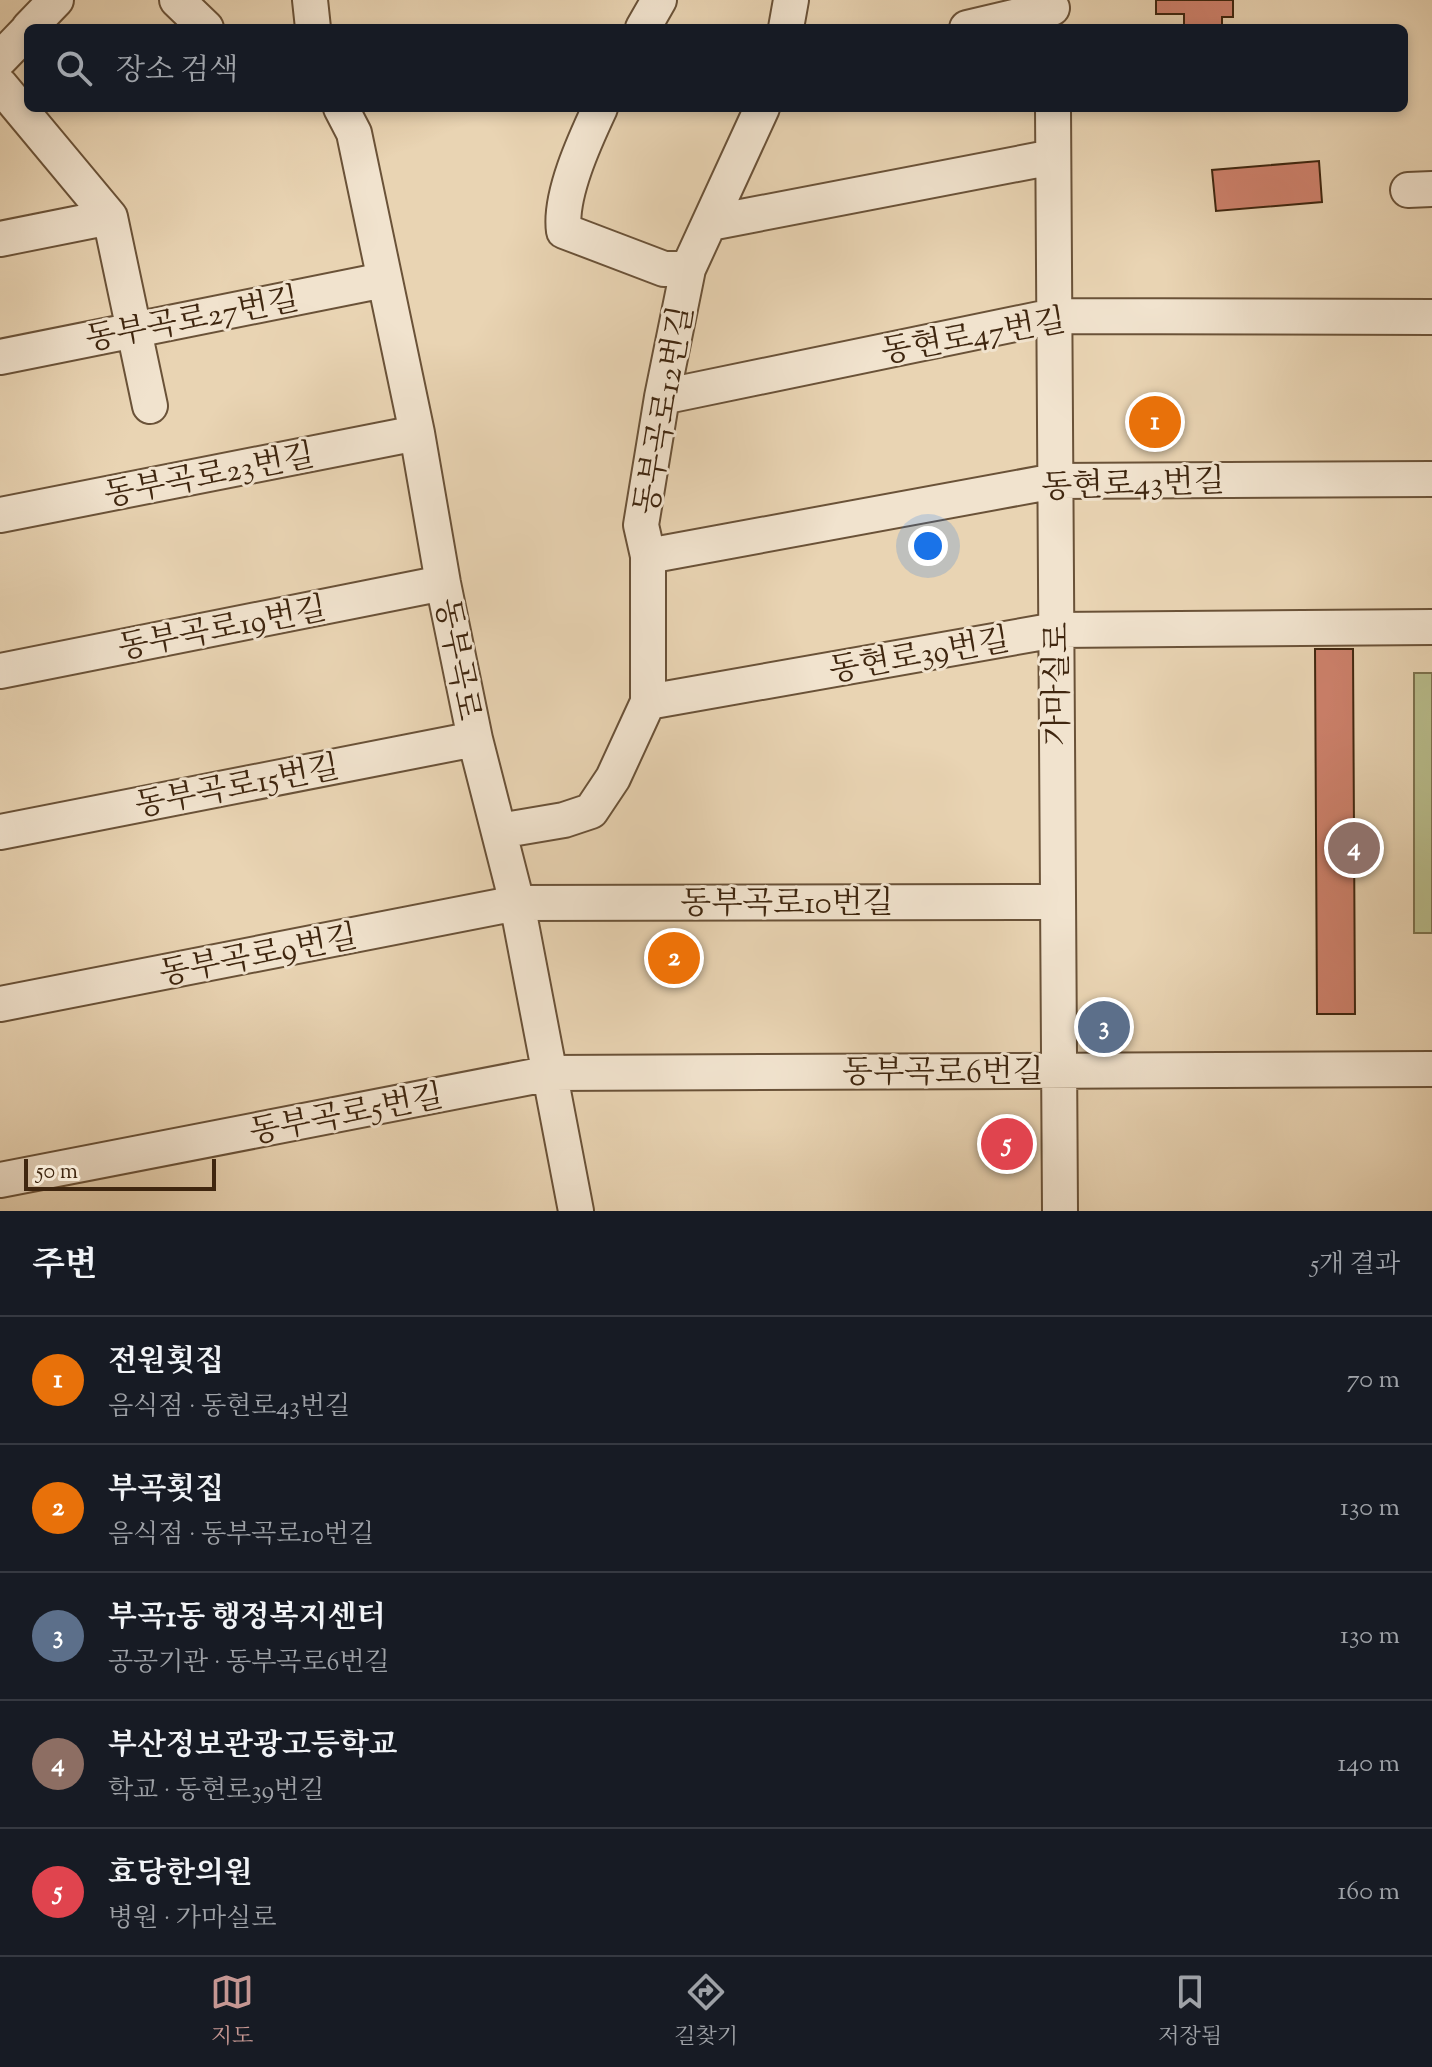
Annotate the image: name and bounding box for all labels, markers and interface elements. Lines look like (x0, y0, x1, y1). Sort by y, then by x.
search box (24, 24, 1408, 112)
icon: search (52, 46, 96, 90)
text: 장소 검색 (116, 50, 238, 93)
street label: 동부곡로27번길 (82, 278, 303, 364)
street label: 동현로47번길 (878, 299, 1069, 377)
street label: 동부곡로12번길 (625, 302, 707, 519)
pin: 1 (1129, 392, 1181, 452)
street label: 동부곡로23번길 (100, 434, 319, 520)
street label: 동현로43번길 (1041, 460, 1226, 512)
your location (908, 526, 948, 566)
street label: 동부곡로19번길 (114, 587, 331, 673)
street label: 동부곡로 (422, 594, 490, 725)
street label: 동현로39번길 (826, 618, 1014, 695)
street label: 가마실로 (1036, 622, 1082, 746)
street label: 동부곡로15번길 (131, 746, 344, 830)
pin: 4 (1328, 818, 1380, 878)
street label: 동부곡로10번길 (681, 882, 893, 928)
street label: 동부곡로9번길 (156, 915, 362, 999)
pin: 2 (648, 928, 700, 988)
pin: 3 (1078, 997, 1130, 1057)
street label: 동부곡로6번길 (842, 1051, 1044, 1097)
street label: 동부곡로5번길 (246, 1075, 447, 1157)
pin: 5 (981, 1114, 1033, 1174)
scale bar (24, 1155, 216, 1191)
text: 50 m (36, 1157, 78, 1189)
text: 주변 (32, 1242, 98, 1291)
text: 5개 결과 (1310, 1247, 1400, 1284)
text: 전원횟집 (108, 1341, 224, 1384)
text: 1 (54, 1362, 62, 1399)
text: 70 m (1347, 1362, 1400, 1399)
text: 음식점 · 동현로43번길 (108, 1389, 350, 1426)
text: 부곡횟집 (108, 1469, 224, 1512)
text: 2 (52, 1490, 64, 1527)
text: 130 m (1340, 1490, 1400, 1527)
text: 음식점 · 동부곡로10번길 (108, 1517, 374, 1554)
text: 부곡1동 행정복지센터 (108, 1597, 385, 1640)
text: 3 (53, 1618, 63, 1655)
text: 130 m (1340, 1618, 1400, 1655)
text: 공공기관 · 동부곡로6번길 (108, 1645, 390, 1682)
text: 부산정보관광고등학교 (108, 1725, 398, 1768)
text: 4 (51, 1746, 65, 1783)
text: 140 m (1337, 1746, 1400, 1783)
text: 학교 · 동현로39번길 (108, 1773, 324, 1810)
text: 효당한의원 (108, 1853, 253, 1896)
text: 5 (54, 1874, 62, 1911)
text: 160 m (1337, 1874, 1400, 1911)
text: 병원 · 가마실로 (108, 1901, 276, 1938)
tab: 지도 (210, 1970, 254, 2054)
tab: 길찾기 (674, 1970, 738, 2054)
tab: 저장됨 (1158, 1970, 1222, 2054)

